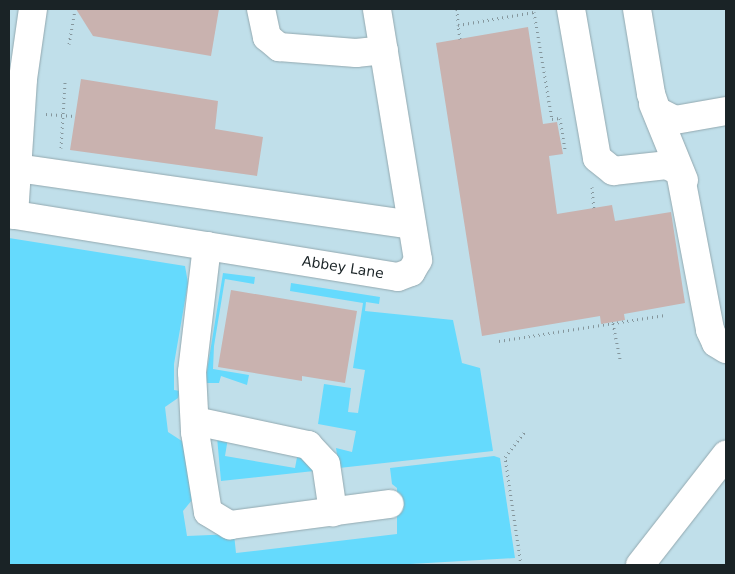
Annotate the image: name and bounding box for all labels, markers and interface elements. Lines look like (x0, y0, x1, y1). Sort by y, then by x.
street label: Abbey Lane (301, 252, 385, 282)

